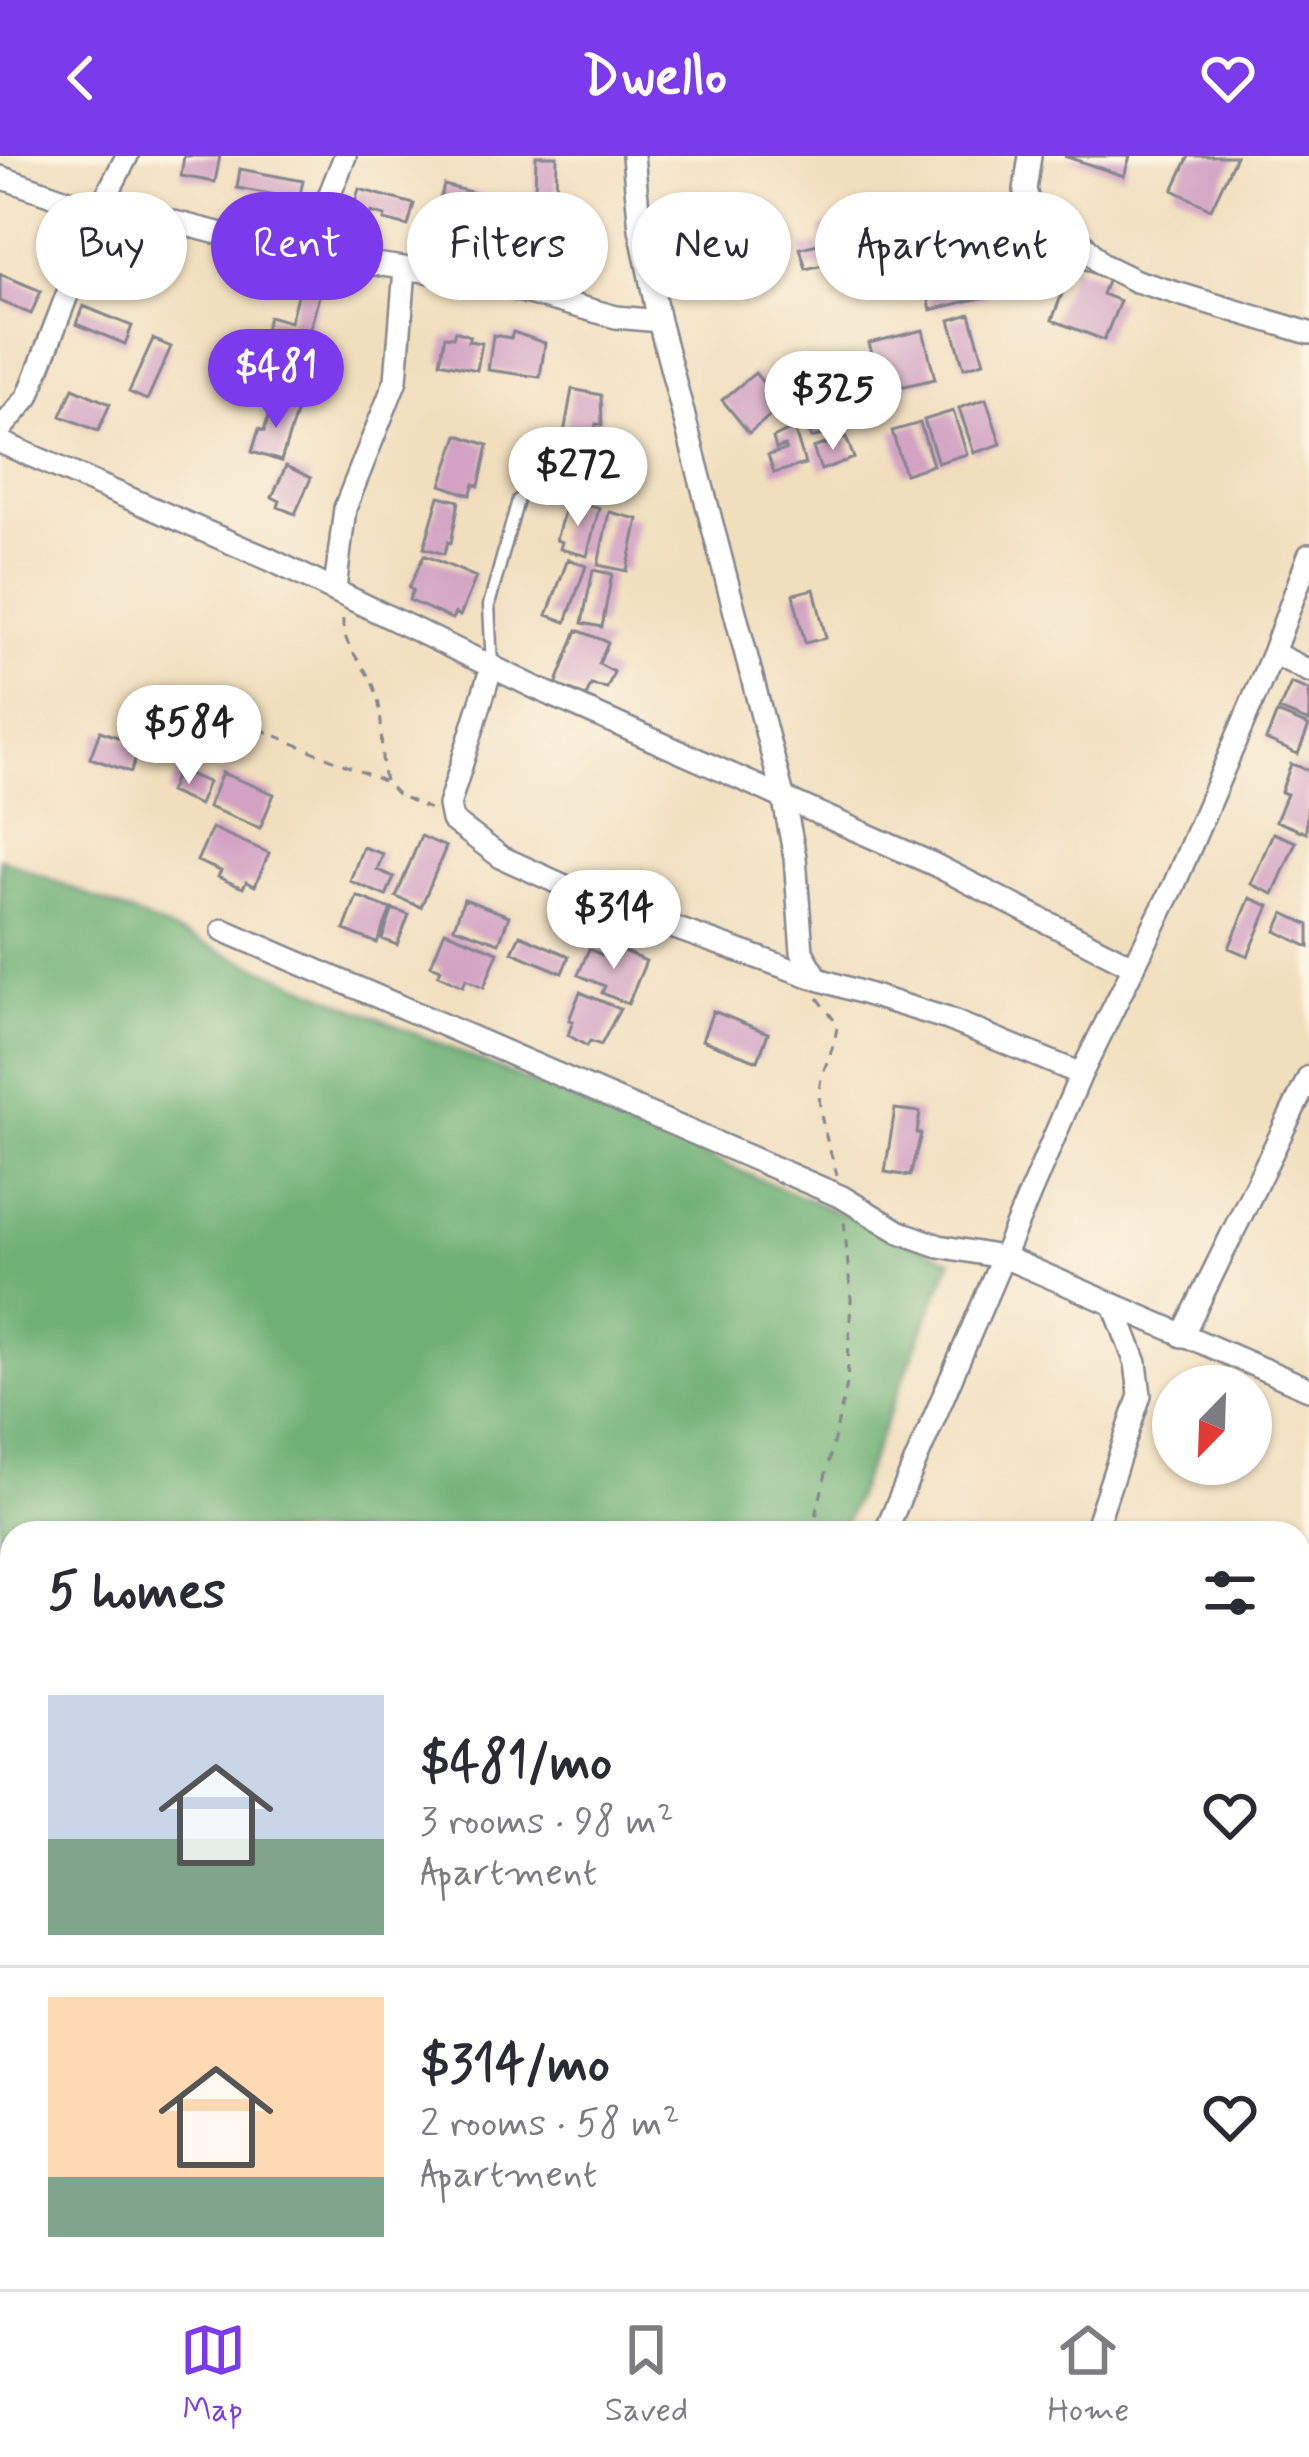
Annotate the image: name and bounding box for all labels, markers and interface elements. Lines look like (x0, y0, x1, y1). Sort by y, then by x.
text: Dwello (582, 43, 727, 114)
icon: back (48, 45, 114, 111)
icon: heart (1195, 45, 1261, 111)
chip: Buy (36, 192, 187, 300)
chip: Rent (211, 192, 383, 300)
chip: Filters (407, 192, 608, 300)
chip: New (632, 192, 791, 300)
chip: Apartment (815, 192, 1090, 300)
pin: $481 (205, 329, 347, 431)
text: $481 (235, 342, 317, 393)
pin: $325 (762, 351, 904, 453)
text: $325 (792, 364, 874, 415)
pin: $272 (507, 427, 649, 529)
text: $272 (536, 440, 620, 491)
pin: $584 (118, 685, 260, 787)
text: $584 (144, 698, 234, 749)
pin: $314 (543, 870, 685, 972)
text: $314 (574, 883, 654, 934)
north arrow (1152, 1365, 1272, 1485)
map controls (1152, 1365, 1272, 1485)
text: 5 homes (48, 1560, 226, 1626)
icon: filters (1197, 1560, 1263, 1626)
text: $481/mo (420, 1731, 612, 1797)
icon: home (144, 1743, 288, 1887)
icon: heart (1197, 1782, 1263, 1848)
text: 3 rooms · 98 m² (420, 1797, 674, 1848)
text: Apartment (420, 1848, 597, 1899)
text: $314/mo (420, 2033, 610, 2099)
icon: home (144, 2045, 288, 2189)
icon: heart (1197, 2084, 1263, 2150)
text: 2 rooms · 58 m² (420, 2099, 680, 2150)
text: Apartment (420, 2150, 597, 2201)
tab: Map (180, 2317, 246, 2433)
tab: Saved (605, 2317, 688, 2433)
tab: Home (1047, 2317, 1129, 2433)

